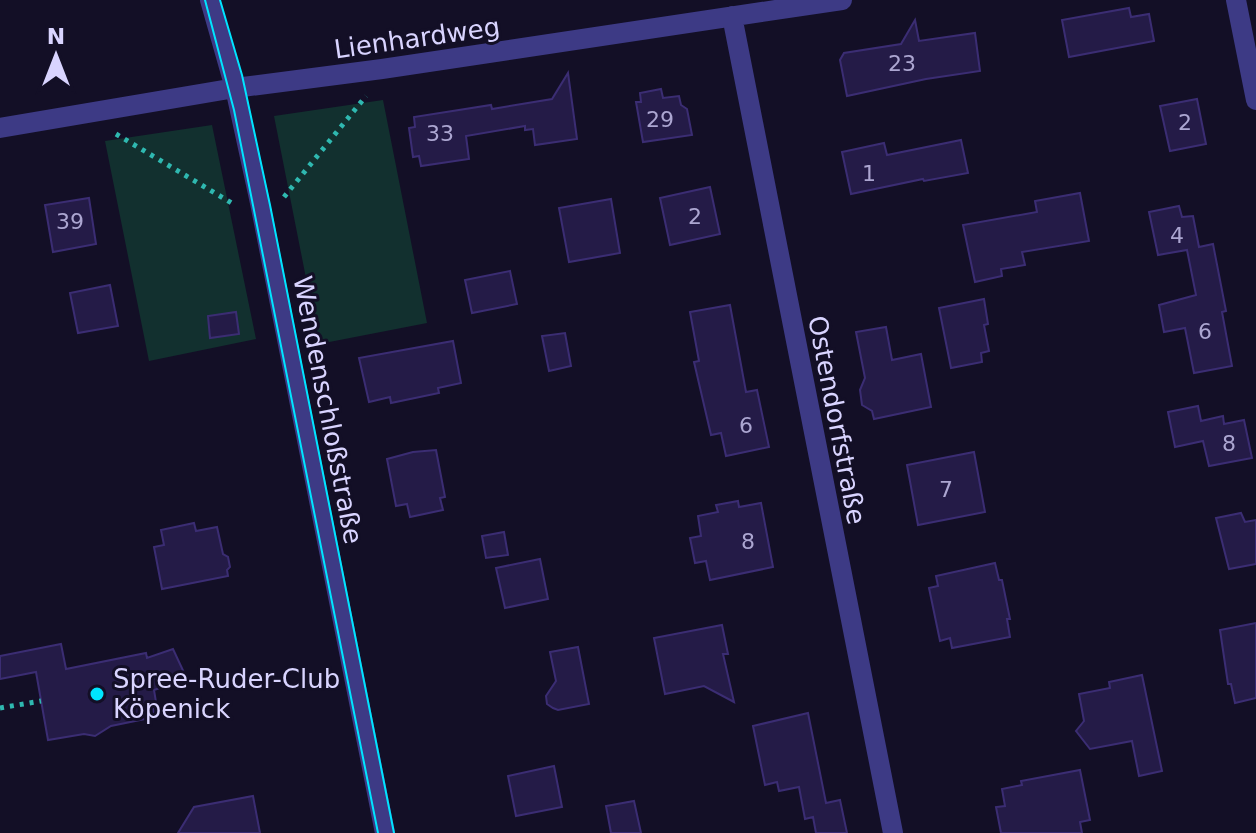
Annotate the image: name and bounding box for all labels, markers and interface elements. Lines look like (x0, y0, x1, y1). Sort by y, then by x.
street label: Lienhardweg (332, 12, 502, 64)
north arrow (16, 16, 96, 96)
text: N (47, 24, 65, 49)
house number: 23 (888, 51, 916, 76)
house number: 29 (646, 107, 674, 132)
house number: 2 (1178, 110, 1192, 135)
house number: 33 (426, 121, 454, 146)
house number: 1 (862, 161, 876, 186)
house number: 2 (688, 204, 702, 229)
house number: 39 (56, 209, 84, 234)
house number: 4 (1170, 223, 1184, 248)
street label: Wendenschloßstraße (287, 274, 369, 546)
street label: Ostendorfstraße (802, 313, 872, 527)
house number: 6 (1198, 319, 1212, 344)
house number: 6 (739, 413, 753, 438)
house number: 8 (1222, 431, 1236, 456)
house number: 7 (939, 477, 953, 502)
house number: 8 (741, 529, 755, 554)
place label: Spree-Ruder-Club Köpenick (113, 664, 340, 724)
marker: Spree-Ruder-Club Köpenick (88, 685, 106, 703)

